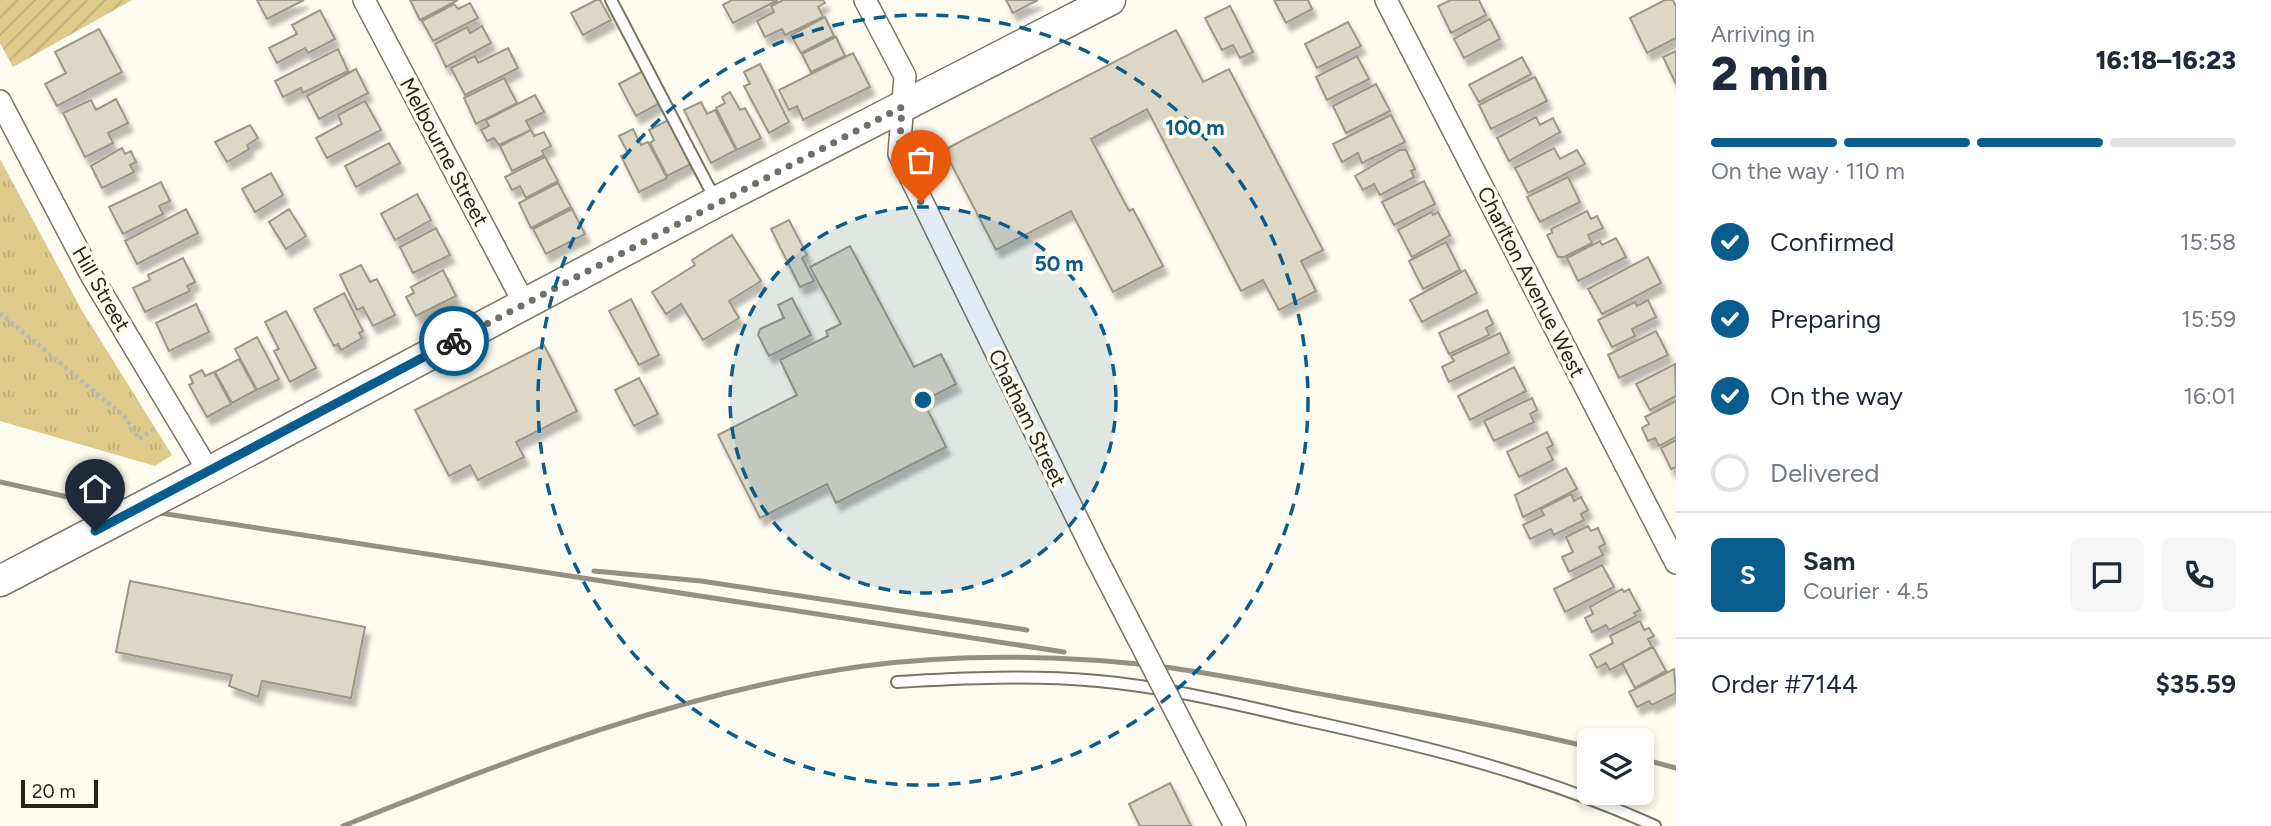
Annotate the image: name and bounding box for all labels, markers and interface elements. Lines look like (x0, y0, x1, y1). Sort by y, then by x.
text: Arriving in (1711, 20, 1815, 48)
text: 16:18–16:23 (2095, 44, 2236, 76)
text: 2 min (1711, 46, 1828, 102)
street label: Melbourne Street (395, 73, 494, 230)
text: 100 m (1165, 115, 1225, 140)
pin (891, 130, 951, 202)
icon: bag (902, 141, 940, 179)
text: On the way · 110 m (1711, 157, 1905, 185)
street label: Charlton Avenue West (1472, 182, 1590, 381)
icon: check (1711, 223, 1749, 261)
text: Confirmed (1770, 226, 1894, 258)
text: 15:58 (2180, 228, 2236, 256)
street label: Hill Street (67, 242, 136, 336)
text: 50 m (1034, 251, 1084, 276)
icon: check (1711, 300, 1749, 338)
text: Preparing (1770, 303, 1881, 335)
text: 15:59 (2181, 305, 2236, 333)
courier (419, 306, 489, 376)
icon: bike (435, 322, 473, 360)
street label: Chatham Street (983, 345, 1072, 491)
icon: check (1711, 377, 1749, 415)
text: On the way (1770, 380, 1903, 412)
text: 16:01 (2183, 382, 2236, 410)
centre of rings (911, 388, 935, 412)
text: Delivered (1770, 457, 1879, 489)
pin (65, 459, 125, 531)
icon: home (76, 470, 114, 508)
button: chat (2070, 538, 2144, 612)
button: phone (2162, 538, 2236, 612)
text: Sam (1803, 545, 1855, 577)
text: S (1740, 559, 1756, 591)
text: Courier · 4.5 (1803, 577, 1929, 605)
text: Order #7144 (1711, 668, 1858, 700)
text: $35.59 (2155, 668, 2236, 700)
map controls (1577, 728, 1654, 805)
button: layers (1577, 728, 1654, 805)
scale bar (21, 777, 98, 809)
text: 20 m (32, 780, 76, 803)

